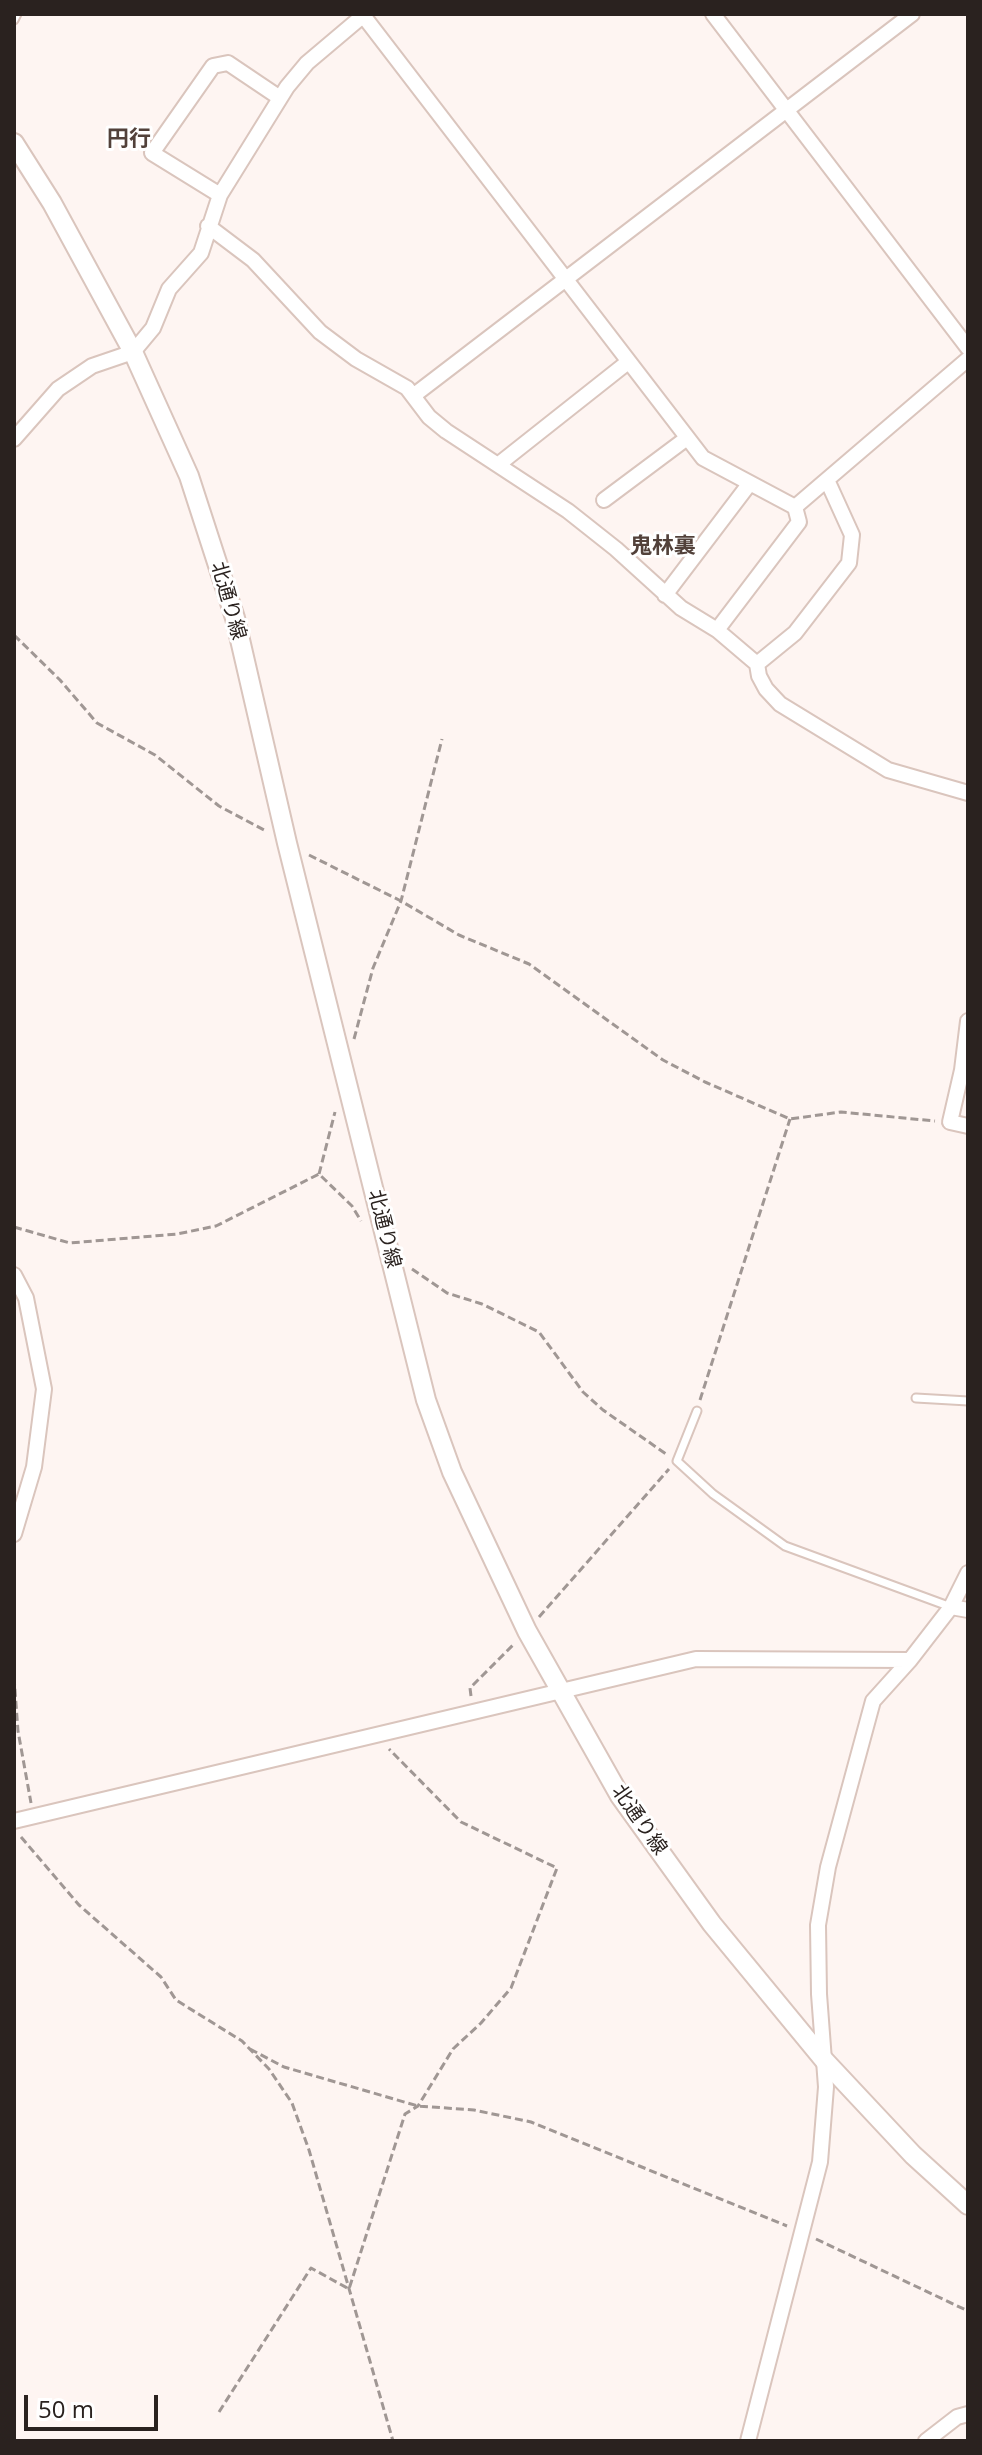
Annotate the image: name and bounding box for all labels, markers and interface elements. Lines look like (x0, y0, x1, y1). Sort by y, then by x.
district label: 円行 (107, 127, 151, 153)
district label: 鬼林裏 (630, 534, 696, 560)
street label: 北通り線 (205, 559, 251, 643)
street label: 北通り線 (363, 1187, 405, 1271)
street label: 北通り線 (606, 1780, 672, 1860)
scale bar (28, 2379, 162, 2429)
text: 50 m (38, 2392, 94, 2425)

